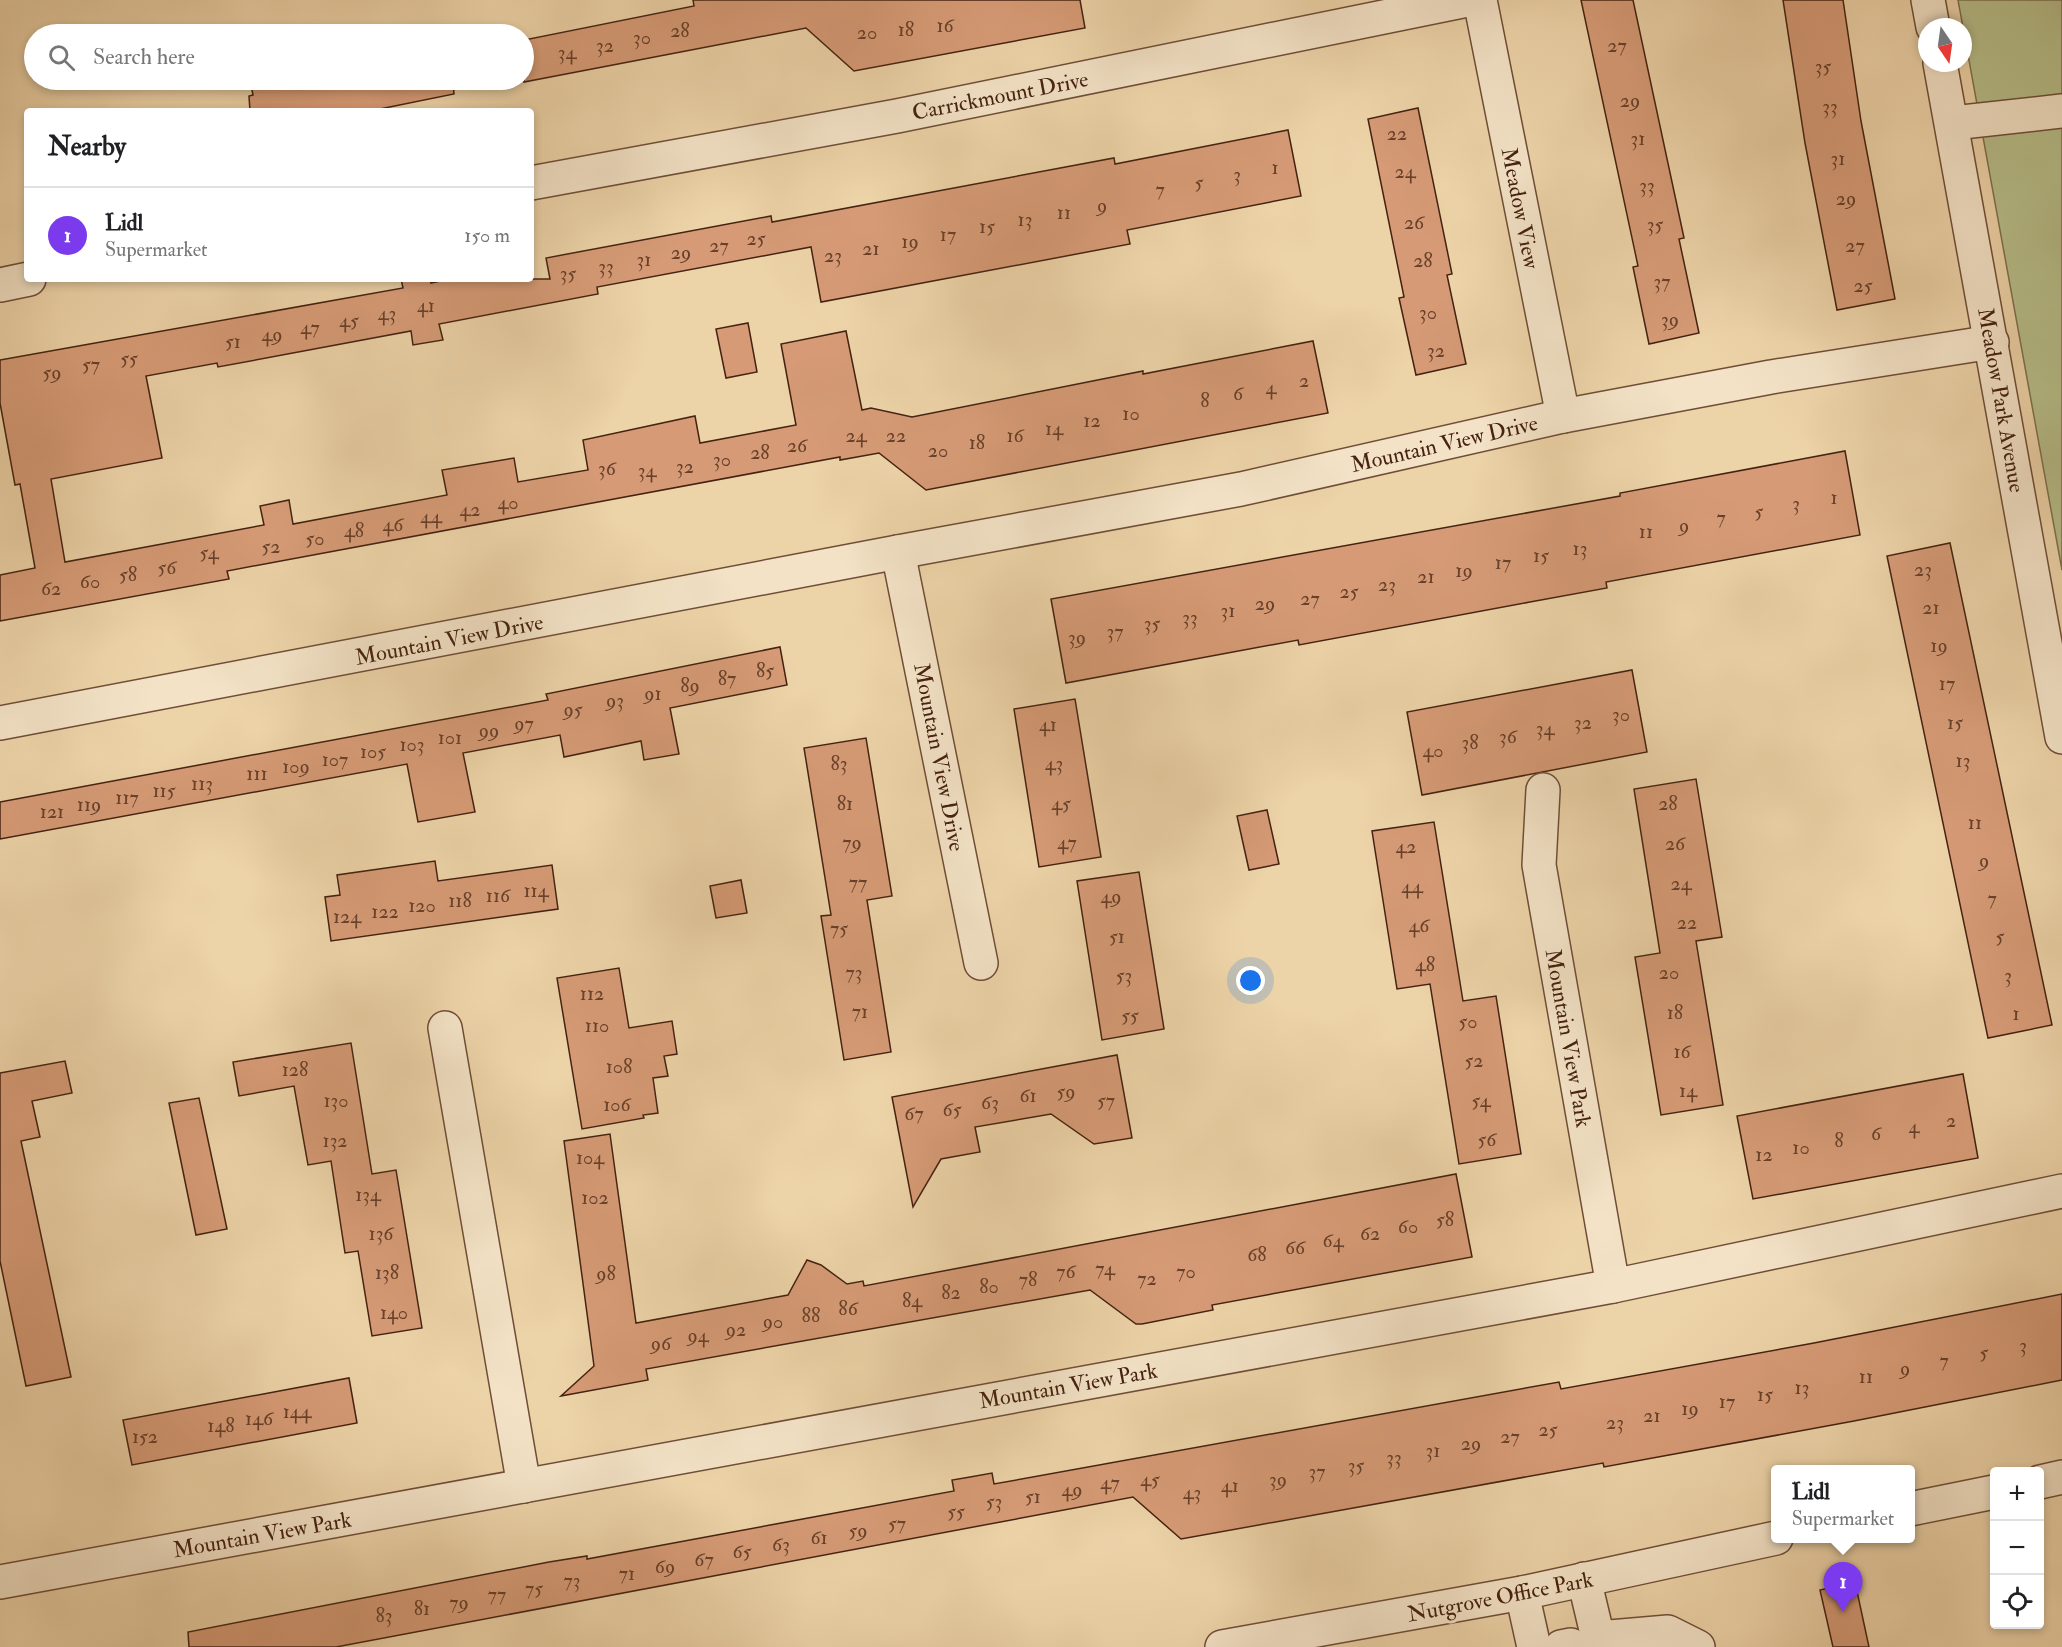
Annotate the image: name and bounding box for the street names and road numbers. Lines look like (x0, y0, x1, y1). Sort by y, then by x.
street label: Carrickmount Drive (910, 65, 1091, 127)
street label: Meadow View (1495, 145, 1546, 271)
street label: Meadow Park Avenue (1971, 306, 2031, 495)
street label: Mountain View Drive (1348, 409, 1540, 479)
street label: Mountain View Drive (353, 608, 546, 672)
street label: Mountain View Drive (907, 661, 971, 854)
street label: Mountain View Park (1539, 947, 1598, 1130)
street label: Mountain View Park (977, 1356, 1160, 1415)
street label: Mountain View Park (171, 1505, 354, 1564)
street label: Nutgrove Office Park (1405, 1565, 1596, 1629)

